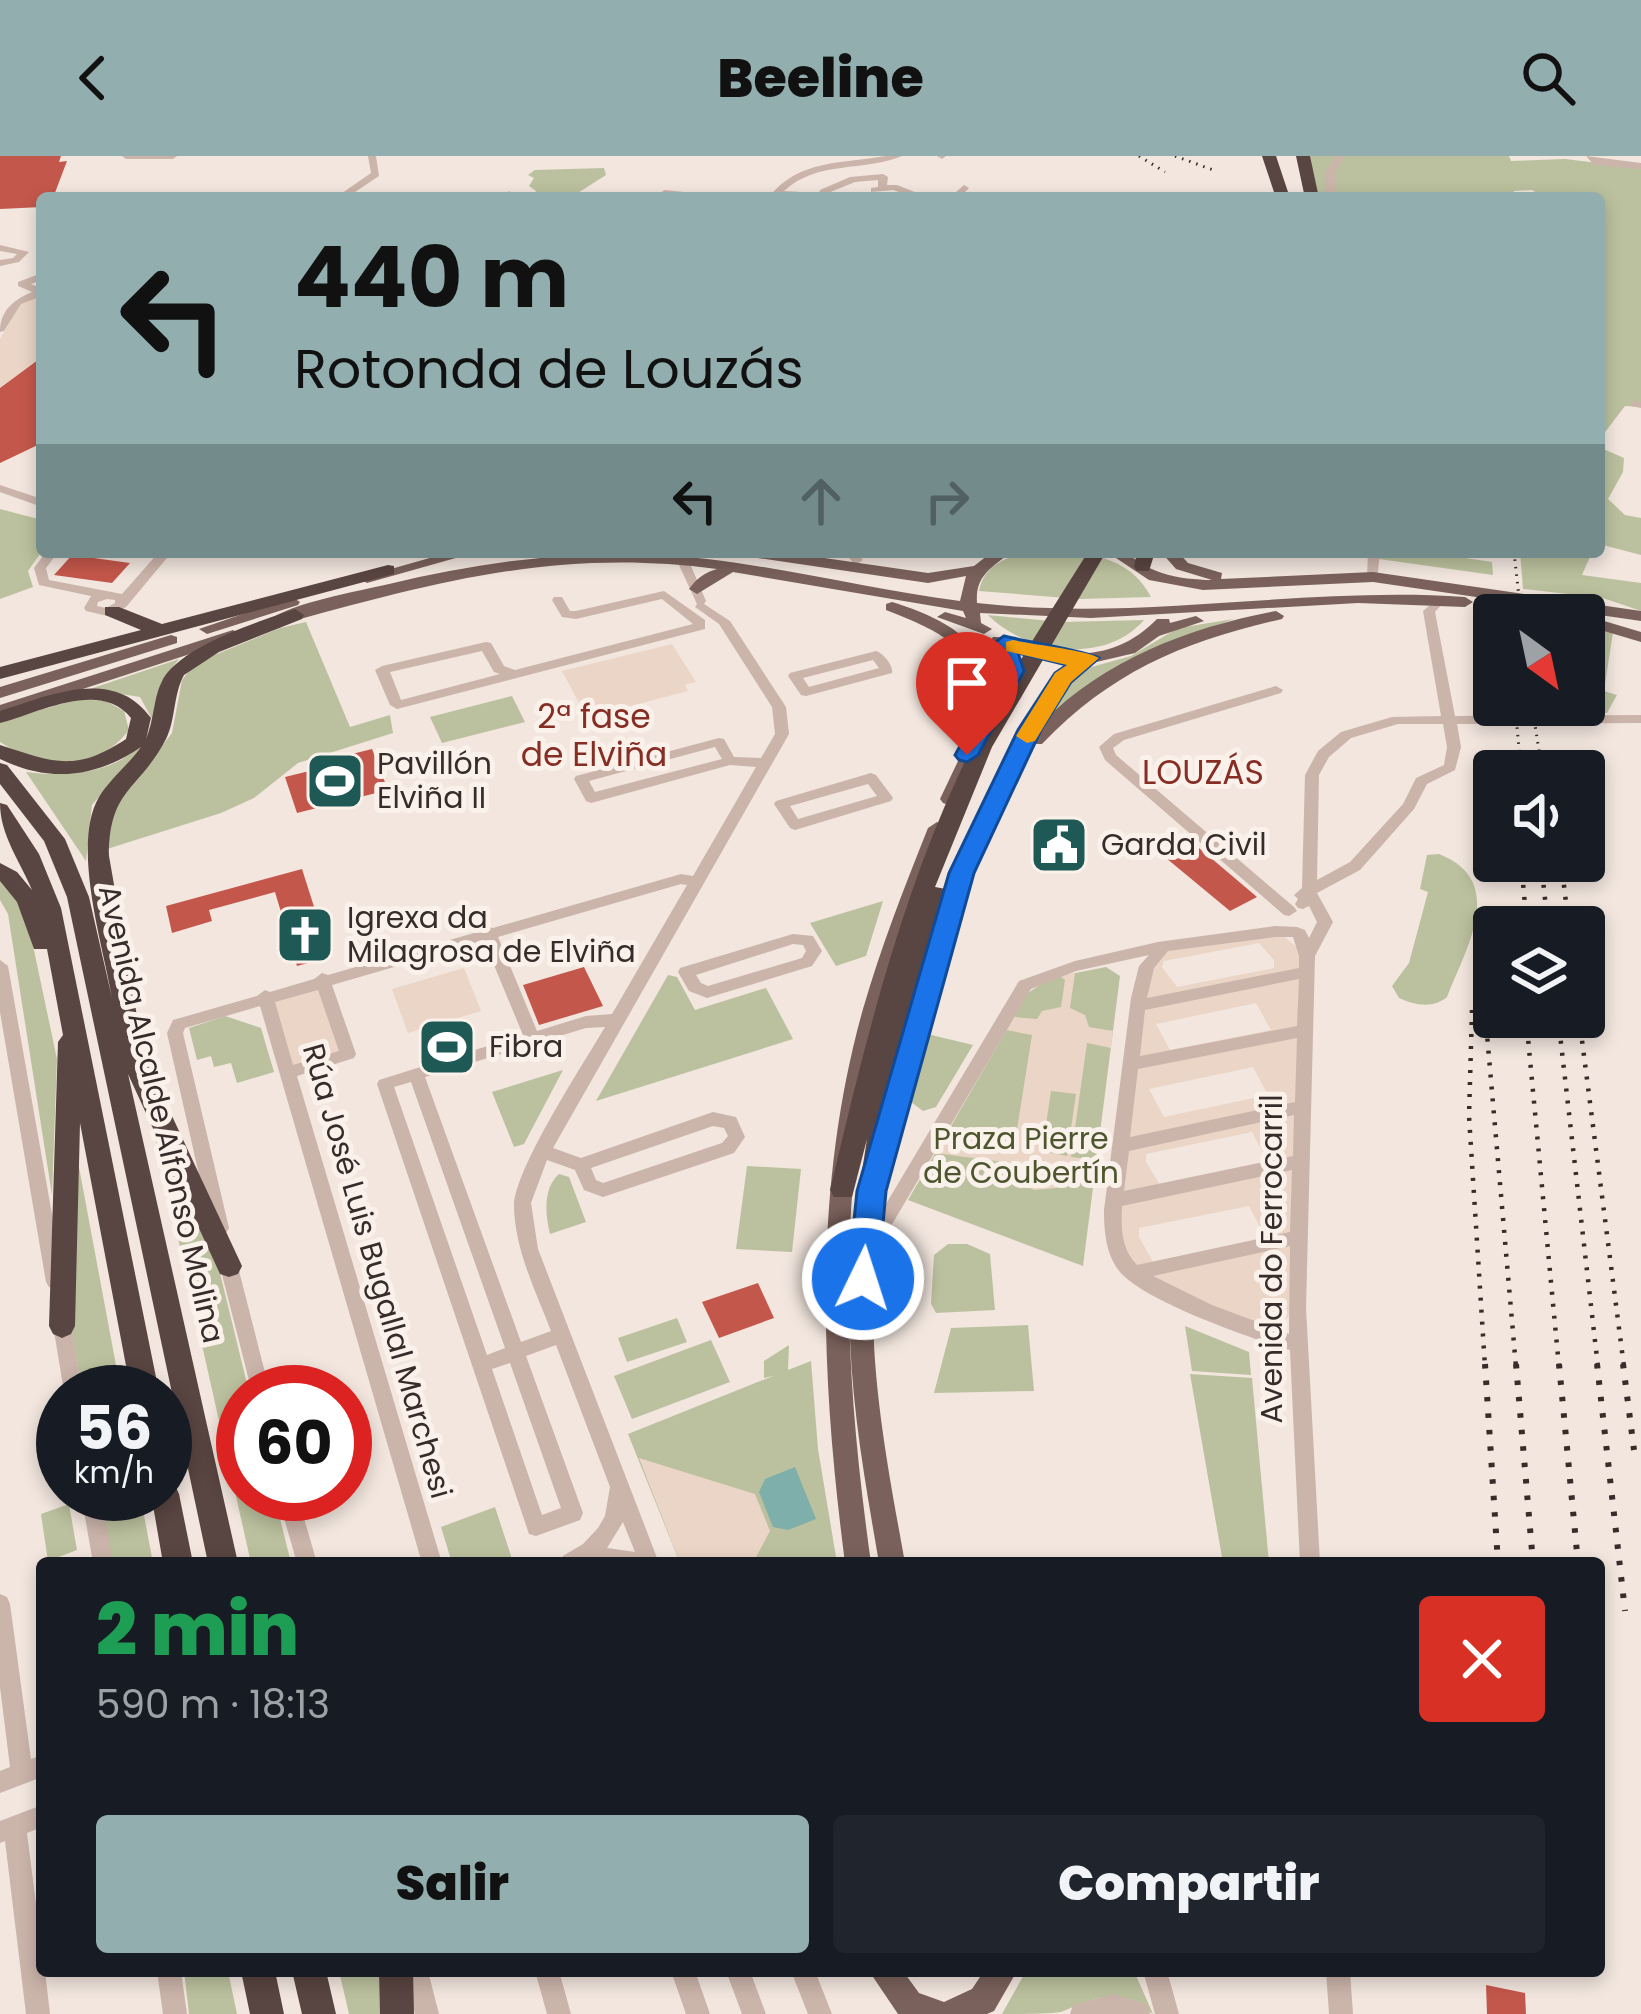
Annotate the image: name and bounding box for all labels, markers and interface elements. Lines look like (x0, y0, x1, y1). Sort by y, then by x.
text: Beeline (717, 40, 924, 116)
icon: back (60, 45, 126, 111)
icon: search (1515, 45, 1581, 111)
text: 440 m (294, 219, 569, 336)
icon: left (96, 240, 252, 396)
text: Rotonda de Louzás (294, 331, 804, 407)
icon: left (662, 468, 728, 534)
icon: ahead (788, 468, 854, 534)
icon: right (914, 468, 980, 534)
north arrow (1473, 594, 1605, 726)
map controls (1473, 594, 1605, 1038)
pin (916, 632, 1018, 755)
icon: arrive (934, 650, 1000, 716)
district label: 2ª fase de Elviña (521, 693, 667, 778)
place label: Pavillón Elviña II (377, 742, 492, 819)
district label: LOUZÁS (1142, 749, 1264, 796)
sports icon: Pavillón Elviña II (304, 750, 366, 812)
button: sound (1473, 750, 1605, 882)
public building icon: Garda Civil (1028, 814, 1090, 876)
place label: Garda Civil (1101, 823, 1267, 866)
street label: Avenida Alcalde Alfonso Molina (88, 880, 235, 1347)
place label: Igrexa da Milagrosa de Elviña (347, 896, 636, 973)
church icon: Igrexa da Milagrosa de Elviña (274, 904, 336, 966)
button: layers (1473, 906, 1605, 1038)
sports icon: Fibra (416, 1016, 478, 1078)
place label: Fibra (489, 1025, 563, 1068)
street label: Rúa José Luis Bugallal Marchesi (292, 1038, 463, 1503)
street label: Avenida do Ferrocarril (1250, 1094, 1293, 1424)
park label: Praza Pierre de Coubertín (923, 1117, 1119, 1194)
position arrow (800, 1216, 926, 1342)
speed limit sign: 60 (216, 1365, 372, 1521)
text: 56 (75, 1386, 153, 1470)
text: km/h (74, 1451, 154, 1494)
text: 2 min (96, 1579, 299, 1680)
button: close (1419, 1596, 1545, 1722)
text: 590 m · 18:13 (96, 1677, 330, 1732)
button: Salir (96, 1815, 809, 1953)
button: Compartir (833, 1815, 1545, 1953)

